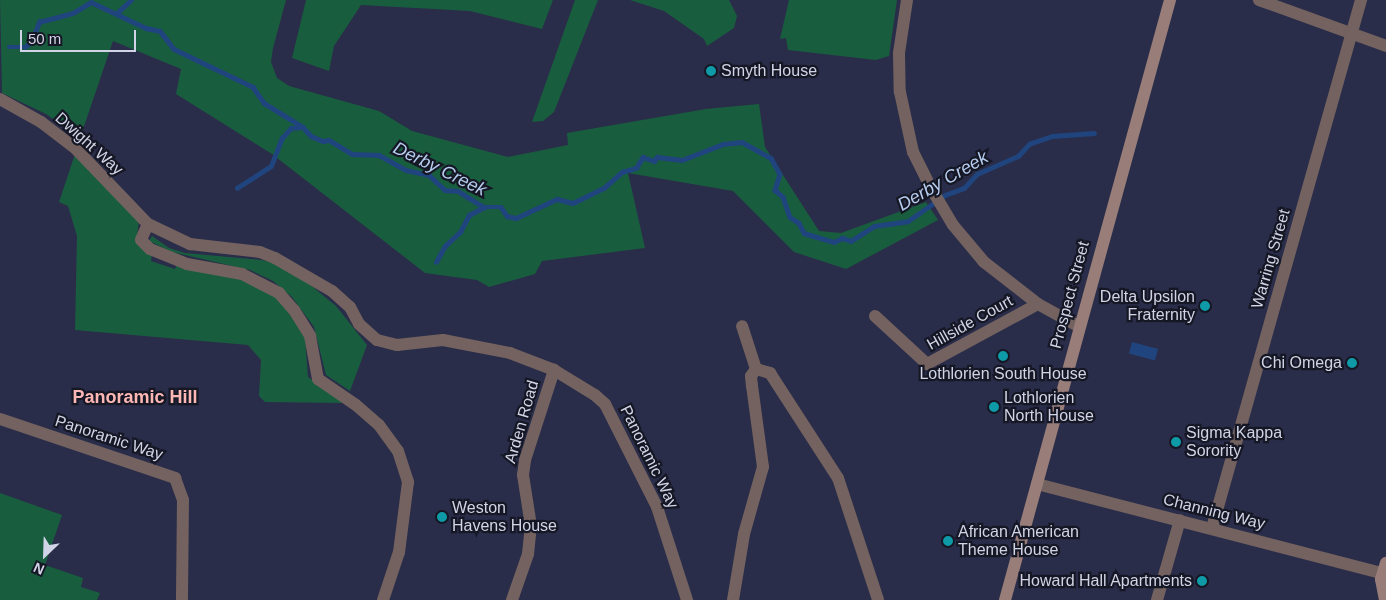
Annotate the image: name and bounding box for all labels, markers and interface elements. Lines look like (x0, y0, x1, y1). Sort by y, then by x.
scale bar (22, 20, 139, 52)
text: 50 m (28, 30, 61, 47)
place label: Smyth House (721, 61, 817, 81)
marker: Smyth House (705, 65, 717, 77)
street label: Dwight Way (51, 109, 127, 179)
water label: Derby Creek (390, 137, 490, 201)
water label: Derby Creek (894, 146, 992, 216)
street label: Warring Street (1248, 207, 1294, 311)
street label: Prospect Street (1046, 239, 1094, 351)
place label: Delta Upsilon Fraternity (1100, 287, 1195, 325)
street label: Hillside Court (924, 292, 1016, 354)
marker: Delta Upsilon Fraternity (1199, 300, 1211, 312)
marker: Lothlorien South House (997, 350, 1009, 362)
place label: Chi Omega (1261, 353, 1342, 373)
marker: Chi Omega (1346, 357, 1358, 369)
place label: Lothlorien South House (919, 364, 1087, 384)
street label: Arden Road (501, 378, 543, 466)
district label: Panoramic Hill (72, 386, 198, 408)
place label: Lothlorien North House (1004, 388, 1094, 426)
marker: Lothlorien North House (988, 401, 1000, 413)
street label: Panoramic Way (616, 402, 682, 512)
street label: Panoramic Way (53, 412, 165, 464)
place label: Sigma Kappa Sorority (1186, 423, 1282, 461)
marker: Sigma Kappa Sorority (1170, 436, 1182, 448)
street label: Channing Way (1161, 490, 1267, 534)
place label: Weston Havens House (452, 498, 557, 536)
marker: Weston Havens House (436, 511, 448, 523)
place label: African American Theme House (958, 522, 1080, 560)
north arrow (20, 530, 70, 580)
marker: African American Theme House (942, 535, 954, 547)
text: N (31, 559, 47, 578)
place label: Howard Hall Apartments (1019, 571, 1192, 591)
marker: Howard Hall Apartments (1196, 575, 1208, 587)

